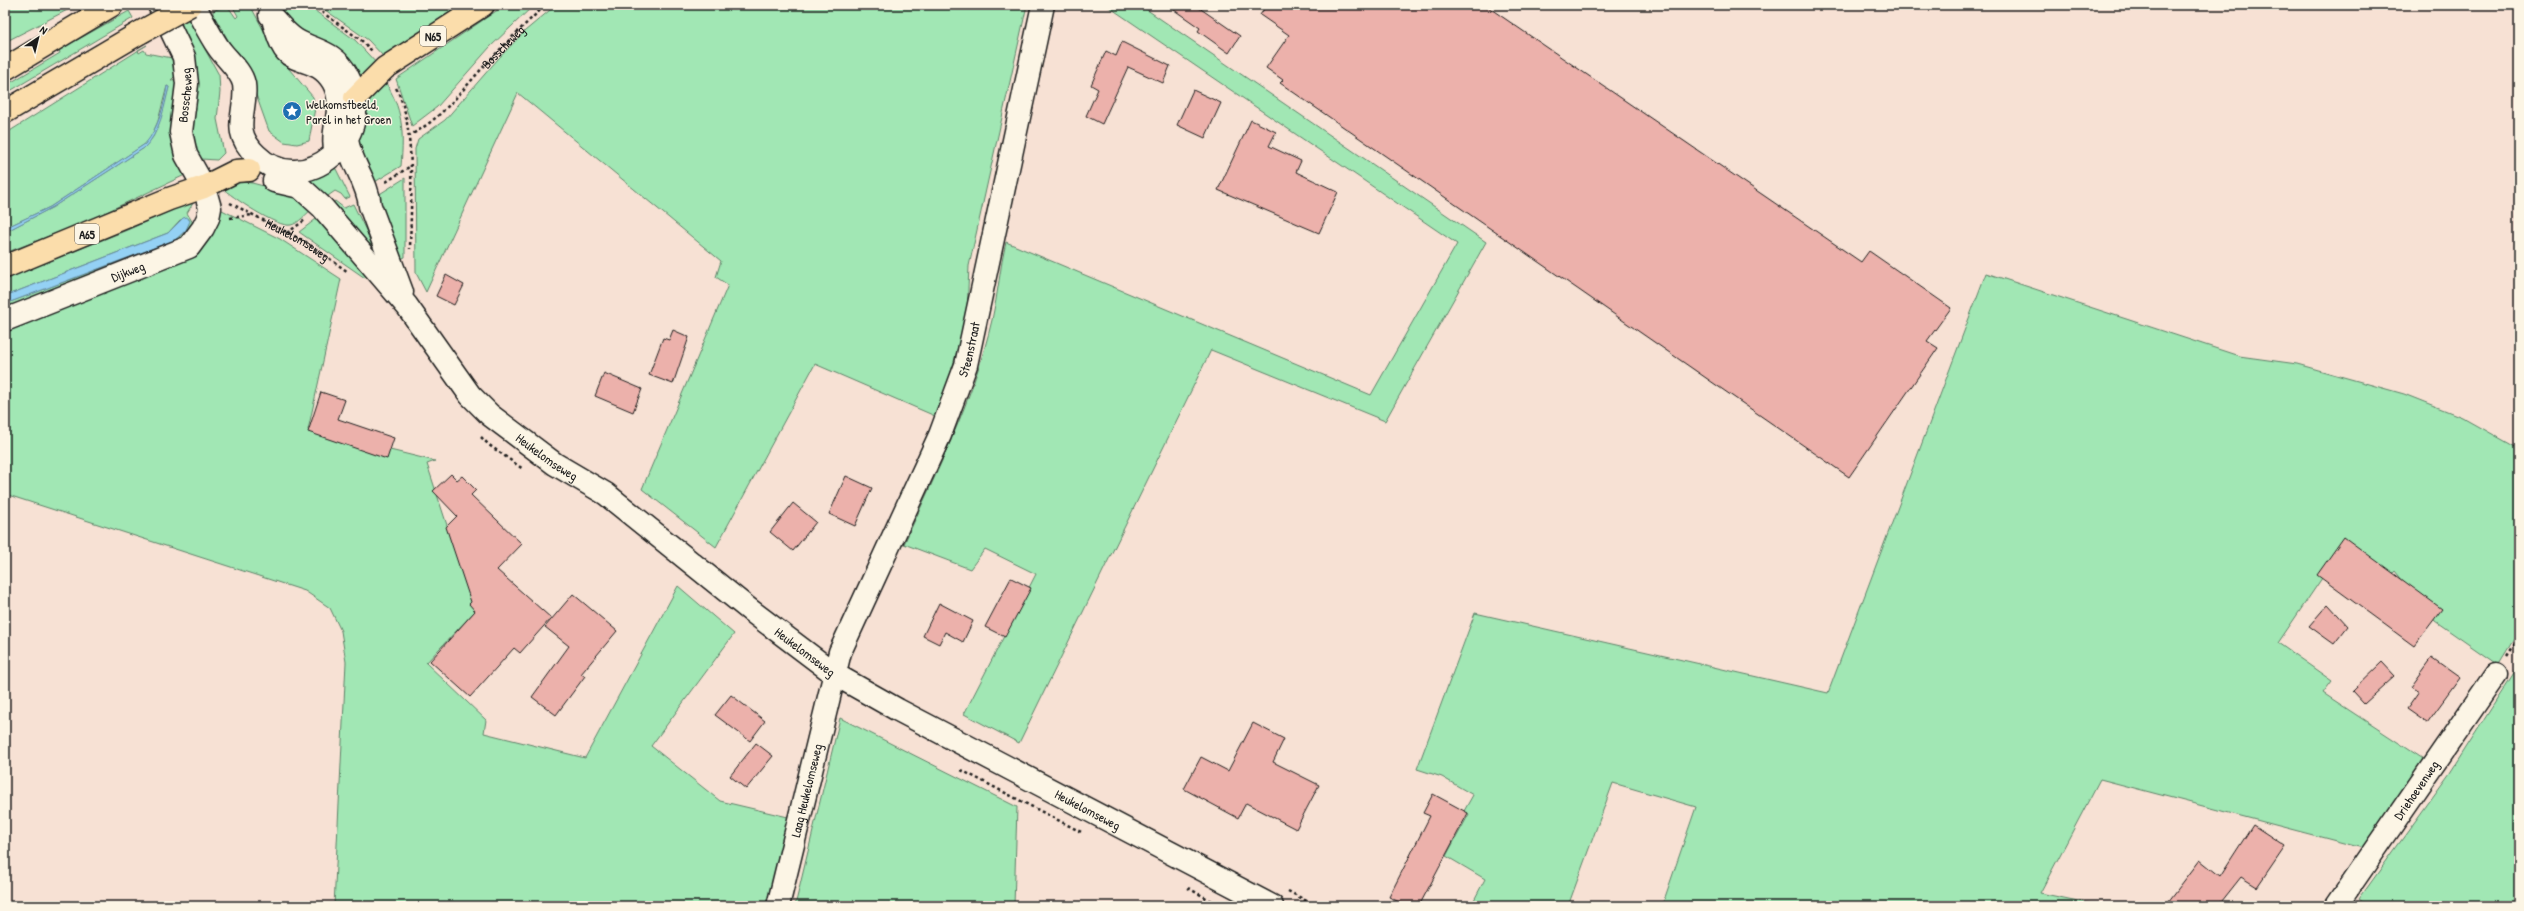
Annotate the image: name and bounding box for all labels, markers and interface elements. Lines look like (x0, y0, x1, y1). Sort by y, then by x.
north arrow (18, 18, 58, 58)
street label: Bosscheweg (477, 21, 528, 73)
text: N (37, 22, 50, 37)
road number: N65 (420, 26, 446, 46)
street label: Bosscheweg (173, 67, 196, 124)
place label: Welkomstbeeld, Parel in het Groen (306, 95, 392, 128)
place icon: Welkomstbeeld, Parel in het Groen (281, 100, 303, 122)
street label: Heukelomseweg (262, 214, 334, 265)
road number: A65 (75, 224, 99, 244)
street label: Dijkweg (108, 257, 147, 286)
street label: Steenstraat (953, 320, 984, 379)
street label: Heukelomseweg (512, 429, 582, 485)
street label: Heukelomseweg (771, 623, 840, 681)
street label: Laag Heukelomseweg (786, 742, 826, 839)
street label: Driehoevenweg (2389, 756, 2443, 823)
street label: Heukelomseweg (1052, 785, 1124, 834)

